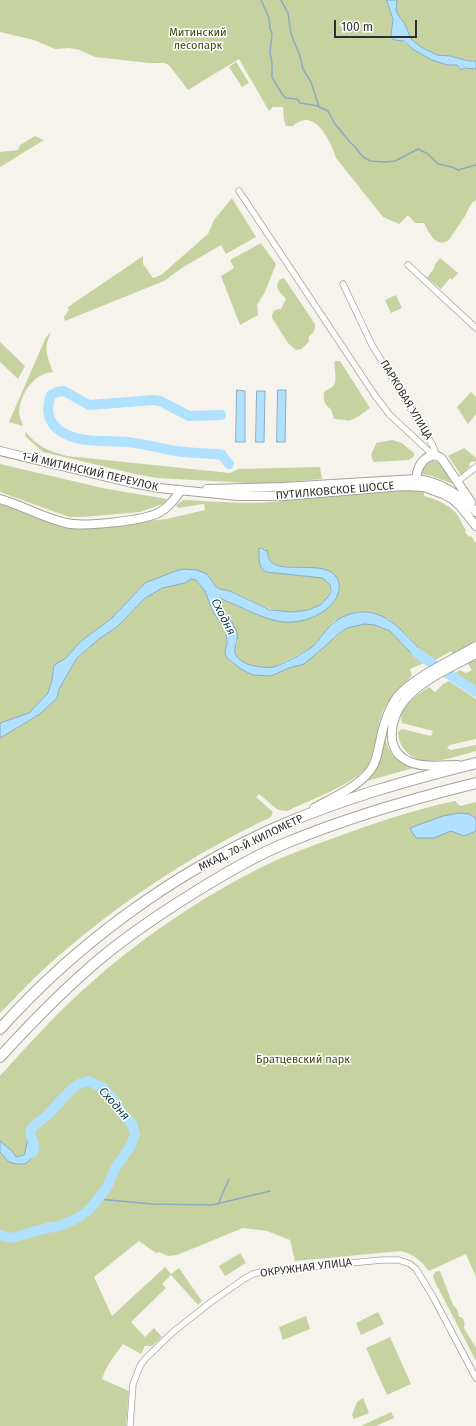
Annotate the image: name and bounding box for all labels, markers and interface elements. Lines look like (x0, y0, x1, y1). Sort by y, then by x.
scale bar (336, 12, 419, 38)
text: 100 m (341, 20, 373, 34)
park label: Митинский лесопарк (169, 26, 227, 52)
street label: ПАРКОВАЯ УЛИЦА (377, 358, 435, 442)
street label: 1-Й МИТИНСКИЙ ПЕРЕУЛОК (21, 450, 159, 494)
street label: ПУТИЛКОВСКОЕ ШОССЕ (275, 479, 395, 503)
water label: Сходня (208, 596, 238, 638)
street label: МКАД, 70-Й КИЛОМЕТР (197, 812, 305, 874)
park label: Братцевский парк (256, 1053, 350, 1067)
water label: Сходня (95, 1085, 133, 1123)
street label: ОКРУЖНАЯ УЛИЦА (259, 1256, 353, 1280)

